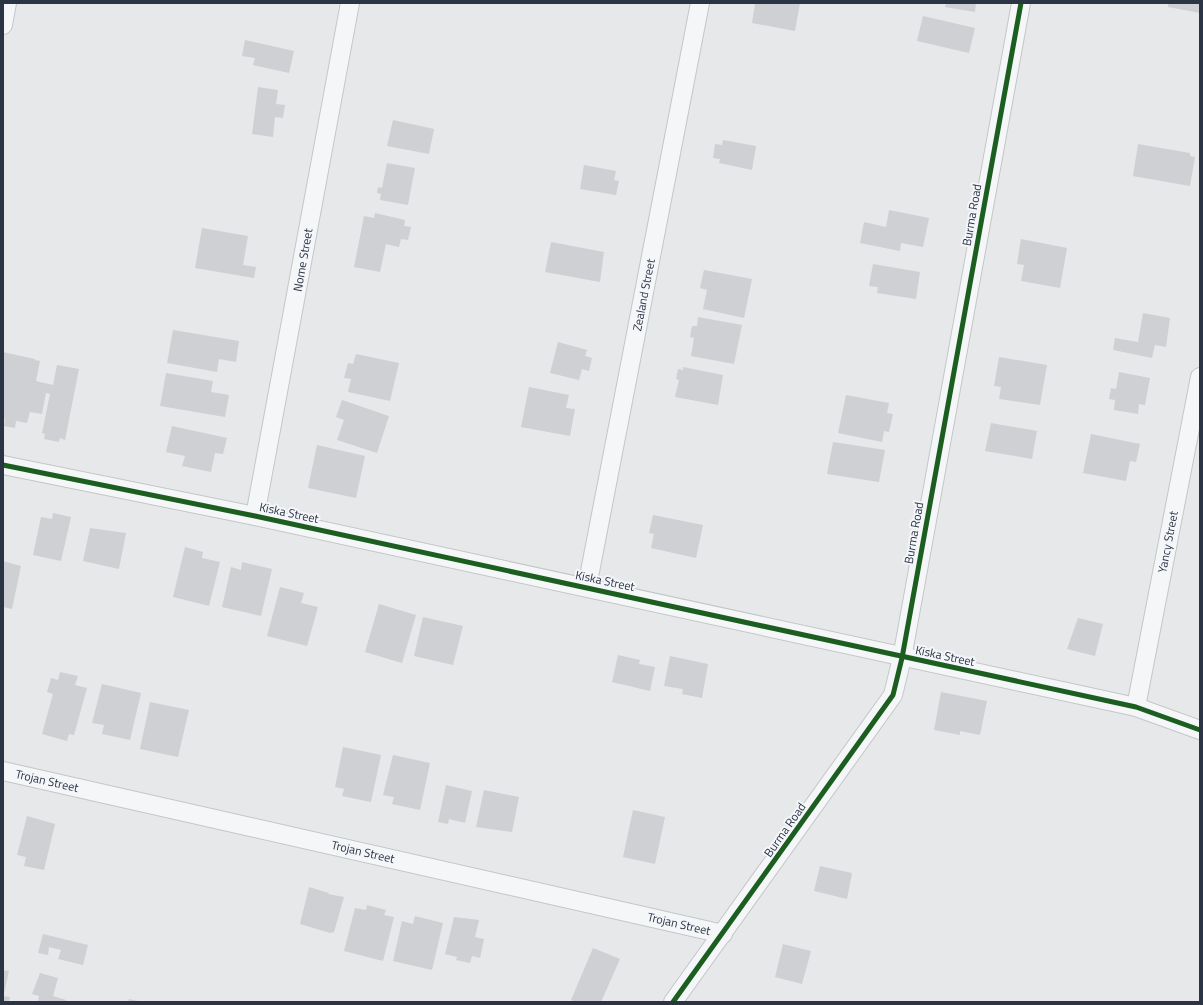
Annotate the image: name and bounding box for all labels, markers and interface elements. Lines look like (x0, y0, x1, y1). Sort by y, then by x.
street label: Burma Road (957, 182, 986, 247)
street label: Nome Street (288, 226, 318, 293)
street label: Zealand Street (627, 256, 660, 333)
street label: Kiska Street (258, 497, 321, 528)
street label: Burma Road (899, 500, 928, 565)
street label: Yancy Street (1152, 509, 1183, 575)
street label: Kiska Street (574, 565, 637, 596)
street label: Kiska Street (914, 640, 977, 671)
street label: Trojan Street (14, 764, 81, 797)
street label: Burma Road (759, 799, 810, 861)
street label: Trojan Street (330, 835, 397, 868)
street label: Trojan Street (646, 907, 713, 940)

